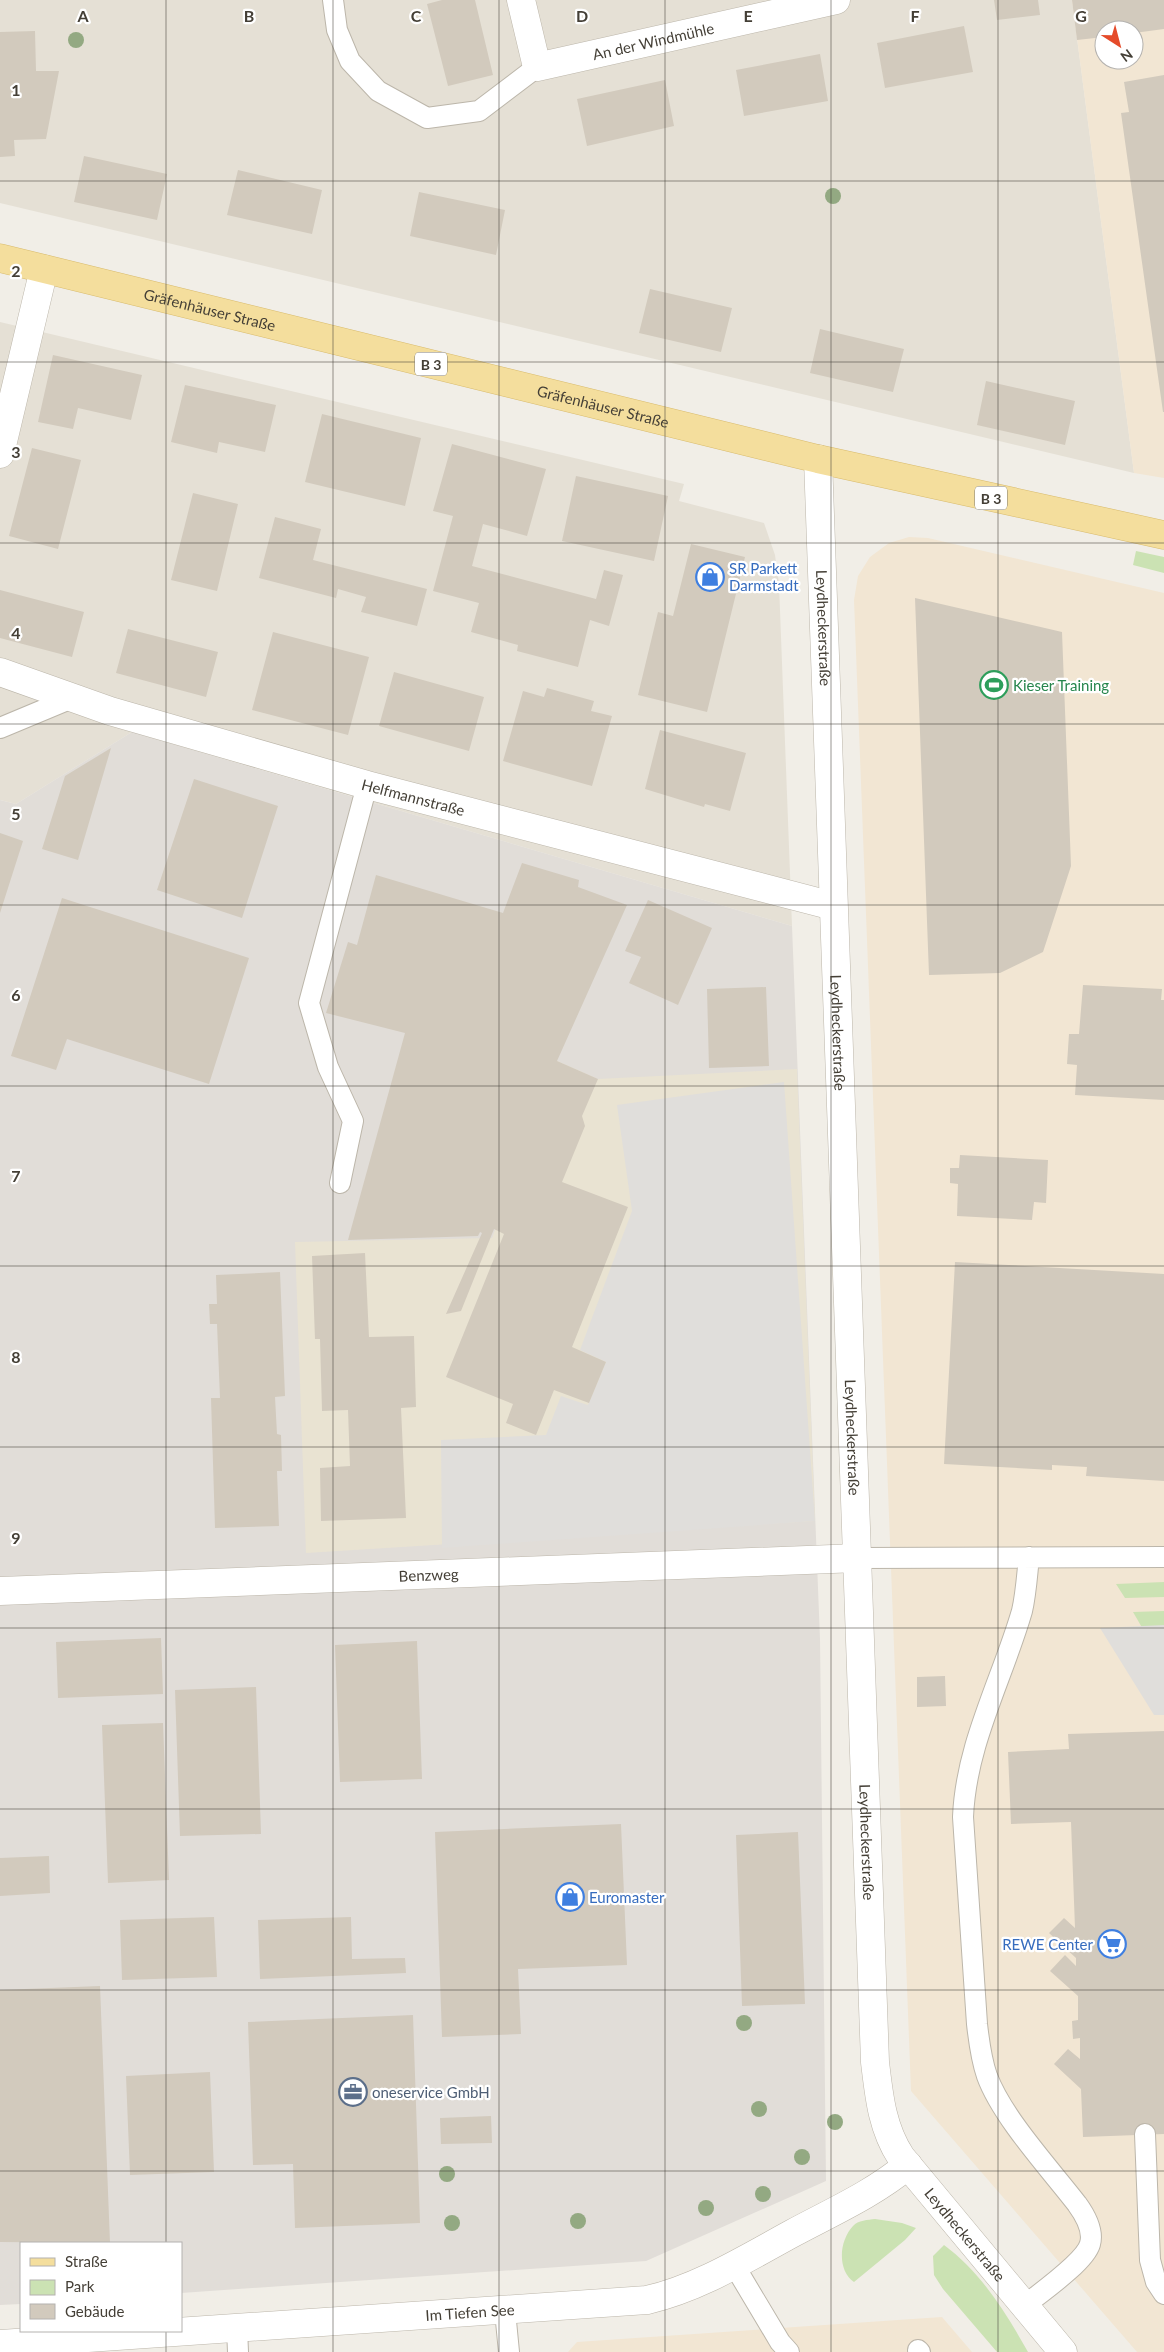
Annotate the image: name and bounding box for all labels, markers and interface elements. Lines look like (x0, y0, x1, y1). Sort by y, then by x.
text: A (76, 6, 89, 25)
text: B (244, 6, 254, 25)
text: C (411, 6, 422, 25)
text: D (576, 6, 588, 25)
text: E (743, 6, 753, 25)
text: F (910, 6, 920, 25)
text: G (1075, 6, 1087, 25)
street label: An der Windmühle (591, 19, 716, 63)
north arrow (1094, 20, 1144, 70)
text: N (1118, 46, 1136, 66)
text: 1 (11, 80, 21, 99)
text: 2 (11, 261, 21, 280)
street label: Gräfenhäuser Straße (142, 285, 278, 334)
road number: B 3 (415, 352, 447, 376)
street label: Gräfenhäuser Straße (535, 381, 671, 431)
text: 3 (11, 442, 21, 461)
road number: B 3 (975, 486, 1007, 509)
place label: SR Parkett Darmstadt (729, 559, 799, 594)
shop icon: SR Parkett Darmstadt (695, 562, 725, 592)
street label: Leydheckerstraße (813, 570, 835, 686)
text: 4 (11, 623, 21, 642)
sports icon: Kieser Training (979, 670, 1009, 700)
place label: Kieser Training (1013, 676, 1109, 694)
street label: Helfmannstraße (360, 775, 467, 819)
text: 5 (11, 804, 21, 823)
street label: Leydheckerstraße (827, 974, 849, 1091)
text: 6 (11, 985, 21, 1004)
text: 7 (11, 1166, 21, 1185)
text: 8 (11, 1347, 21, 1366)
street label: Leydheckerstraße (842, 1379, 864, 1496)
text: 9 (11, 1528, 21, 1547)
street label: Benzweg (398, 1564, 459, 1585)
street label: Leydheckerstraße (856, 1784, 878, 1901)
shop icon: Euromaster (555, 1882, 585, 1912)
place label: Euromaster (589, 1888, 665, 1906)
supermarket icon: REWE Center (1097, 1929, 1127, 1959)
place label: REWE Center (1002, 1935, 1094, 1953)
office icon: oneservice GmbH (338, 2077, 368, 2107)
place label: oneservice GmbH (372, 2083, 490, 2101)
street label: Leydheckerstraße (921, 2184, 1009, 2285)
legend (20, 2242, 182, 2332)
text: Straße (65, 2252, 108, 2270)
text: Park (65, 2277, 95, 2295)
street label: Im Tiefen See (425, 2300, 515, 2324)
text: Gebäude (65, 2302, 124, 2320)

